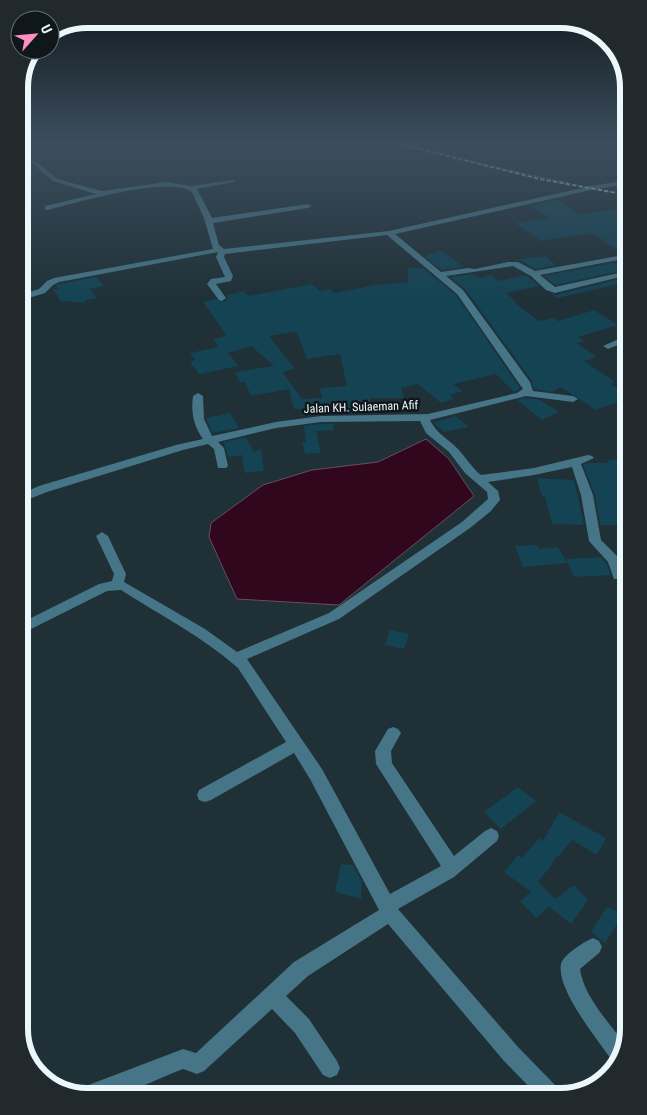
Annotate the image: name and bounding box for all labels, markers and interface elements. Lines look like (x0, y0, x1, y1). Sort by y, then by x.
north arrow (10, 10, 60, 60)
text: U (38, 22, 56, 36)
street label: Jalan KH. Sulaeman Afif (303, 398, 419, 416)

